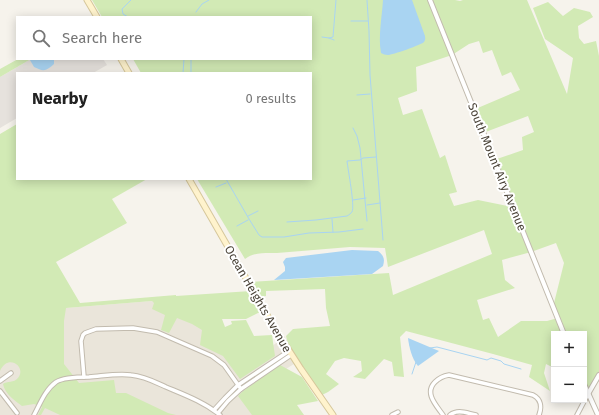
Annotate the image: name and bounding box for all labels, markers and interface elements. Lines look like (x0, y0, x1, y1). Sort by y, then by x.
search box (16, 16, 312, 60)
icon: search (30, 27, 52, 49)
text: Search here (62, 29, 142, 47)
text: Nearby (32, 88, 87, 109)
text: 0 results (245, 91, 296, 106)
street label: South Mount Airy Avenue (465, 101, 529, 233)
street label: Ocean Heights Avenue (222, 243, 294, 355)
map controls (551, 331, 587, 403)
button: + (551, 331, 587, 367)
button: − (551, 367, 587, 403)

